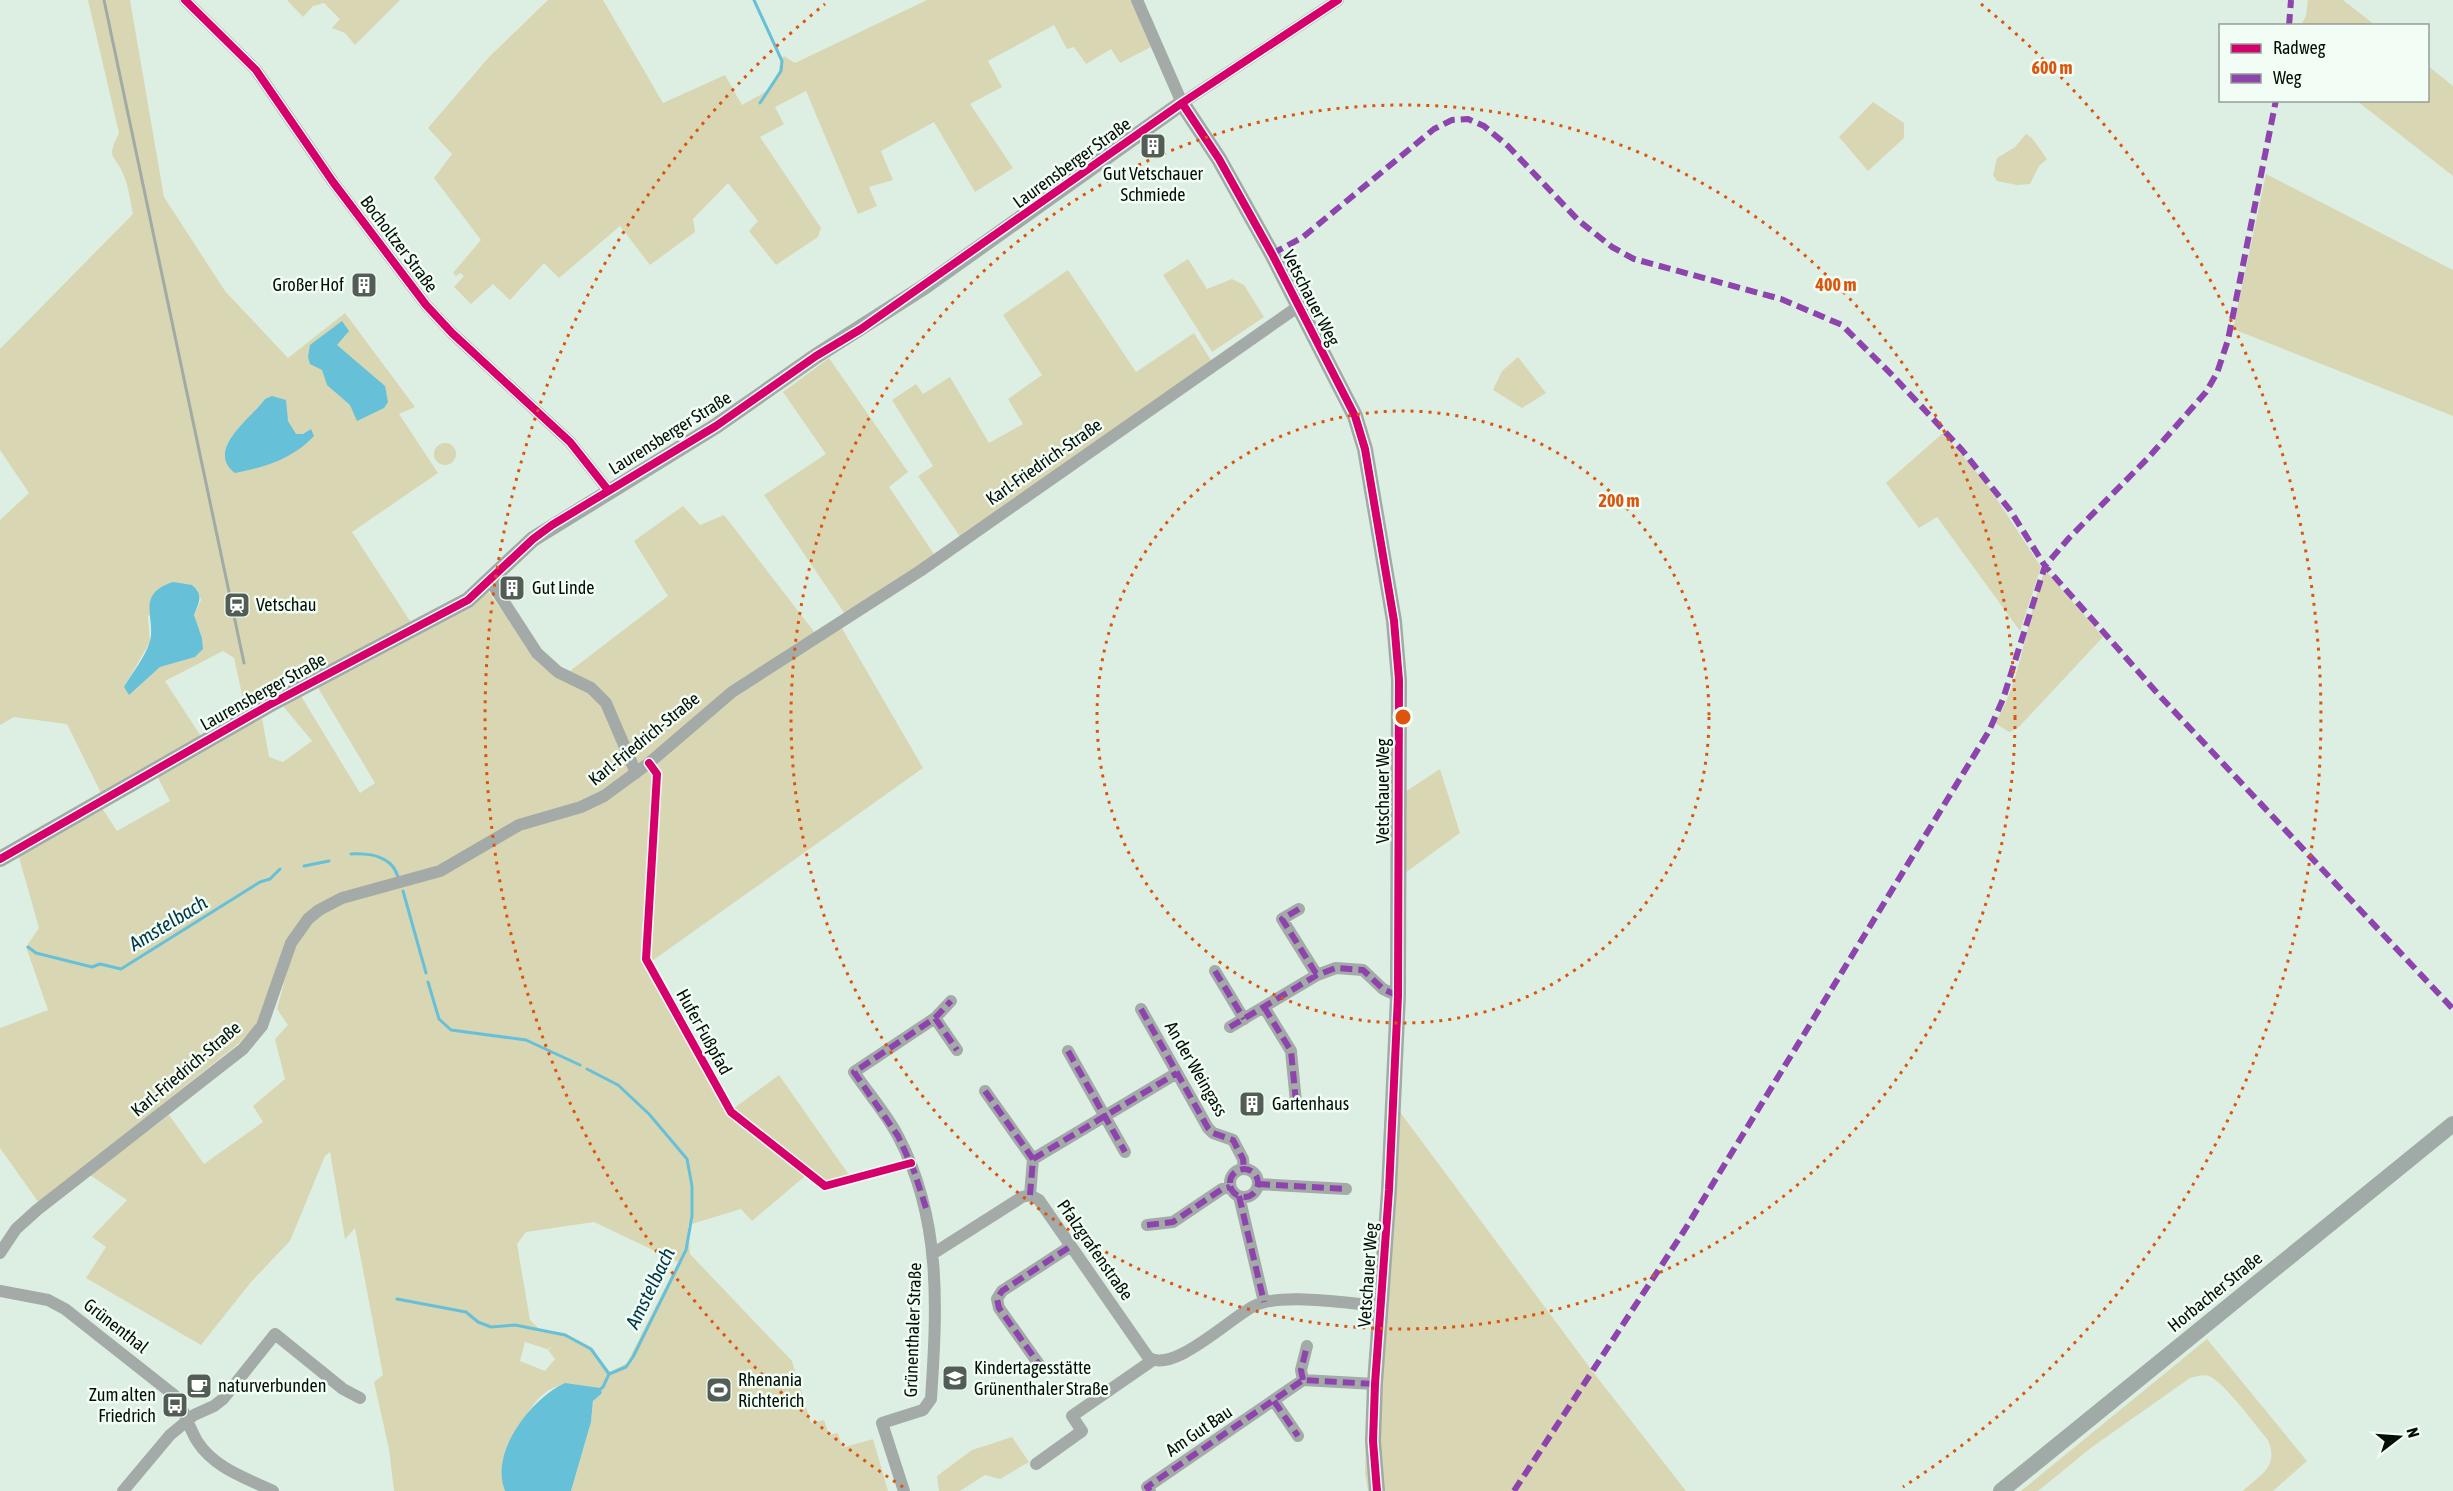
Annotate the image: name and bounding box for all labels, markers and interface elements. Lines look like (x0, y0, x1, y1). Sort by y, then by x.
legend (2219, 24, 2429, 102)
text: Radweg (2273, 37, 2326, 58)
text: 600 m (2032, 57, 2072, 78)
text: Weg (2273, 67, 2302, 88)
street label: Laurensberger Straße (1009, 113, 1135, 212)
building icon: Gut Vetschauer Schmiede (1138, 131, 1168, 161)
place label: Gut Vetschauer Schmiede (1103, 163, 1204, 205)
street label: Bocholtzer Straße (356, 191, 443, 296)
street label: Vetschauer Weg (1278, 246, 1345, 349)
building icon: Großer Hof (349, 270, 379, 300)
place label: Großer Hof (272, 274, 344, 295)
text: 400 m (1815, 274, 1856, 295)
street label: Laurensberger Straße (605, 387, 735, 479)
street label: Karl-Friedrich-Straße (982, 414, 1106, 509)
text: 200 m (1599, 490, 1639, 511)
building icon: Gut Linde (497, 573, 527, 603)
place label: Gut Linde (532, 577, 594, 598)
station icon: Vetschau (222, 590, 252, 620)
place label: Vetschau (256, 594, 316, 615)
street label: Laurensberger Straße (196, 648, 329, 735)
street label: Karl-Friedrich-Straße (584, 688, 703, 790)
centre of rings (1393, 707, 1413, 727)
street label: Vetschauer Weg (1372, 738, 1393, 843)
water label: Amstelbach (124, 890, 211, 955)
street label: Hufer Fußpfad (672, 985, 737, 1078)
street label: Karl-Friedrich-Straße (127, 1017, 245, 1121)
street label: An der Weingass (1161, 1017, 1232, 1120)
building icon: Gartenhaus (1237, 1089, 1267, 1119)
place label: Gartenhaus (1272, 1093, 1349, 1114)
street label: Pfalzgrafenstraße (1053, 1195, 1138, 1304)
street label: Vetschauer Weg (1353, 1222, 1382, 1328)
water label: Amstelbach (620, 1243, 679, 1333)
street label: Horbacher Straße (2163, 1247, 2266, 1336)
street label: Grünenthaler Straße (900, 1262, 925, 1398)
street label: Grünenthal (80, 1294, 153, 1357)
place label: Kindertagesstätte Grünenthaler Straße (974, 1357, 1109, 1399)
school or university icon: Kindertagesstätte Grünenthaler Straße (940, 1363, 970, 1393)
place label: Rhenania Richterich (738, 1369, 805, 1411)
cafe icon: naturverbunden (184, 1371, 214, 1401)
place label: naturverbunden (218, 1375, 326, 1396)
sports icon: Rhenania Richterich (704, 1375, 734, 1405)
place label: Zum alten Friedrich (89, 1384, 156, 1426)
bus stop icon: Zum alten Friedrich (160, 1390, 190, 1420)
street label: Am Gut Bau (1161, 1401, 1236, 1460)
north arrow (2369, 1407, 2429, 1467)
text: N (2403, 1425, 2423, 1440)

